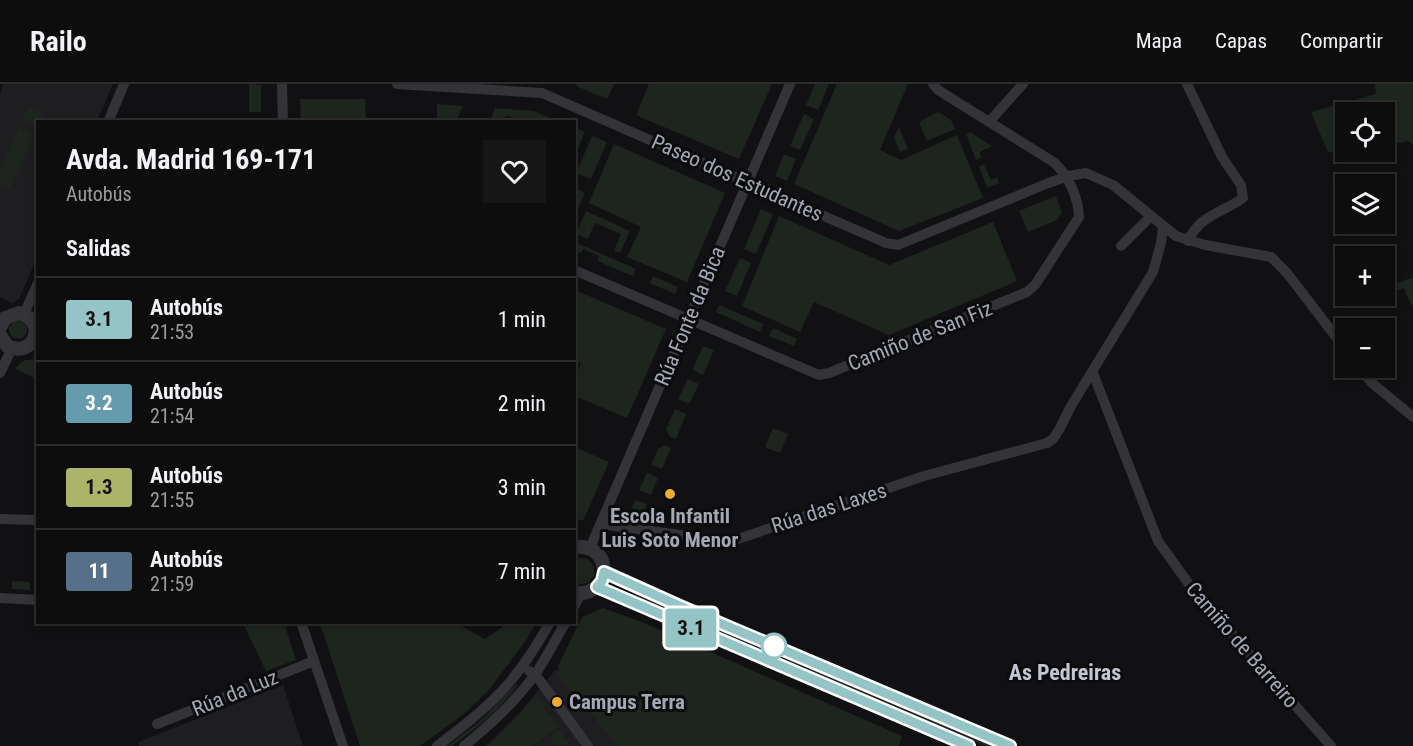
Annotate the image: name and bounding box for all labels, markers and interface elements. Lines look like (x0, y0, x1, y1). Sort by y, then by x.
text: Railo (30, 25, 87, 58)
text: Mapa (1136, 29, 1182, 53)
text: Capas (1215, 29, 1267, 53)
text: Compartir (1300, 29, 1383, 53)
map controls (1335, 102, 1395, 378)
button: locate (1335, 102, 1395, 162)
street label: Paseo dos Estudantes (648, 130, 826, 226)
button: heart (483, 140, 546, 203)
text: Avda. Madrid 169-171 (66, 143, 316, 176)
button: layers (1335, 174, 1395, 234)
text: Autobús (66, 182, 132, 206)
text: Salidas (66, 236, 131, 261)
street label: Rúa Fonte da Bica (650, 243, 730, 389)
button: + (1335, 246, 1395, 306)
text: Autobús (150, 295, 223, 320)
street label: Camiño de San Fiz (844, 296, 996, 376)
text: 3.1 (85, 307, 113, 331)
text: 1 min (498, 307, 546, 332)
button: − (1335, 318, 1395, 378)
text: 21:53 (150, 320, 194, 344)
text: Autobús (150, 379, 223, 404)
text: 3.2 (85, 391, 113, 415)
text: 2 min (498, 391, 546, 416)
text: 21:54 (150, 404, 194, 428)
text: Autobús (150, 463, 223, 488)
text: 1.3 (85, 475, 113, 499)
text: 3 min (498, 475, 546, 500)
street label: Rúa das Laxes (768, 478, 890, 538)
marker: Escola Infantil Luis Soto Menor (663, 487, 677, 501)
text: 21:55 (150, 488, 194, 512)
place label: Escola Infantil Luis Soto Menor (602, 504, 738, 552)
text: Autobús (150, 547, 223, 572)
text: 11 (88, 559, 110, 583)
text: 7 min (498, 559, 546, 584)
text: 21:59 (150, 572, 194, 596)
street label: Camiño de Barreiro (1181, 577, 1303, 713)
line badge: 3.1 (656, 608, 726, 648)
text: 3.1 (677, 616, 705, 640)
unlabelled marker (761, 633, 787, 659)
district label: As Pedreiras (1009, 660, 1121, 685)
street label: Rúa da Luz (189, 665, 281, 721)
place label: Campus Terra (569, 690, 685, 714)
marker: Campus Terra (550, 695, 564, 709)

